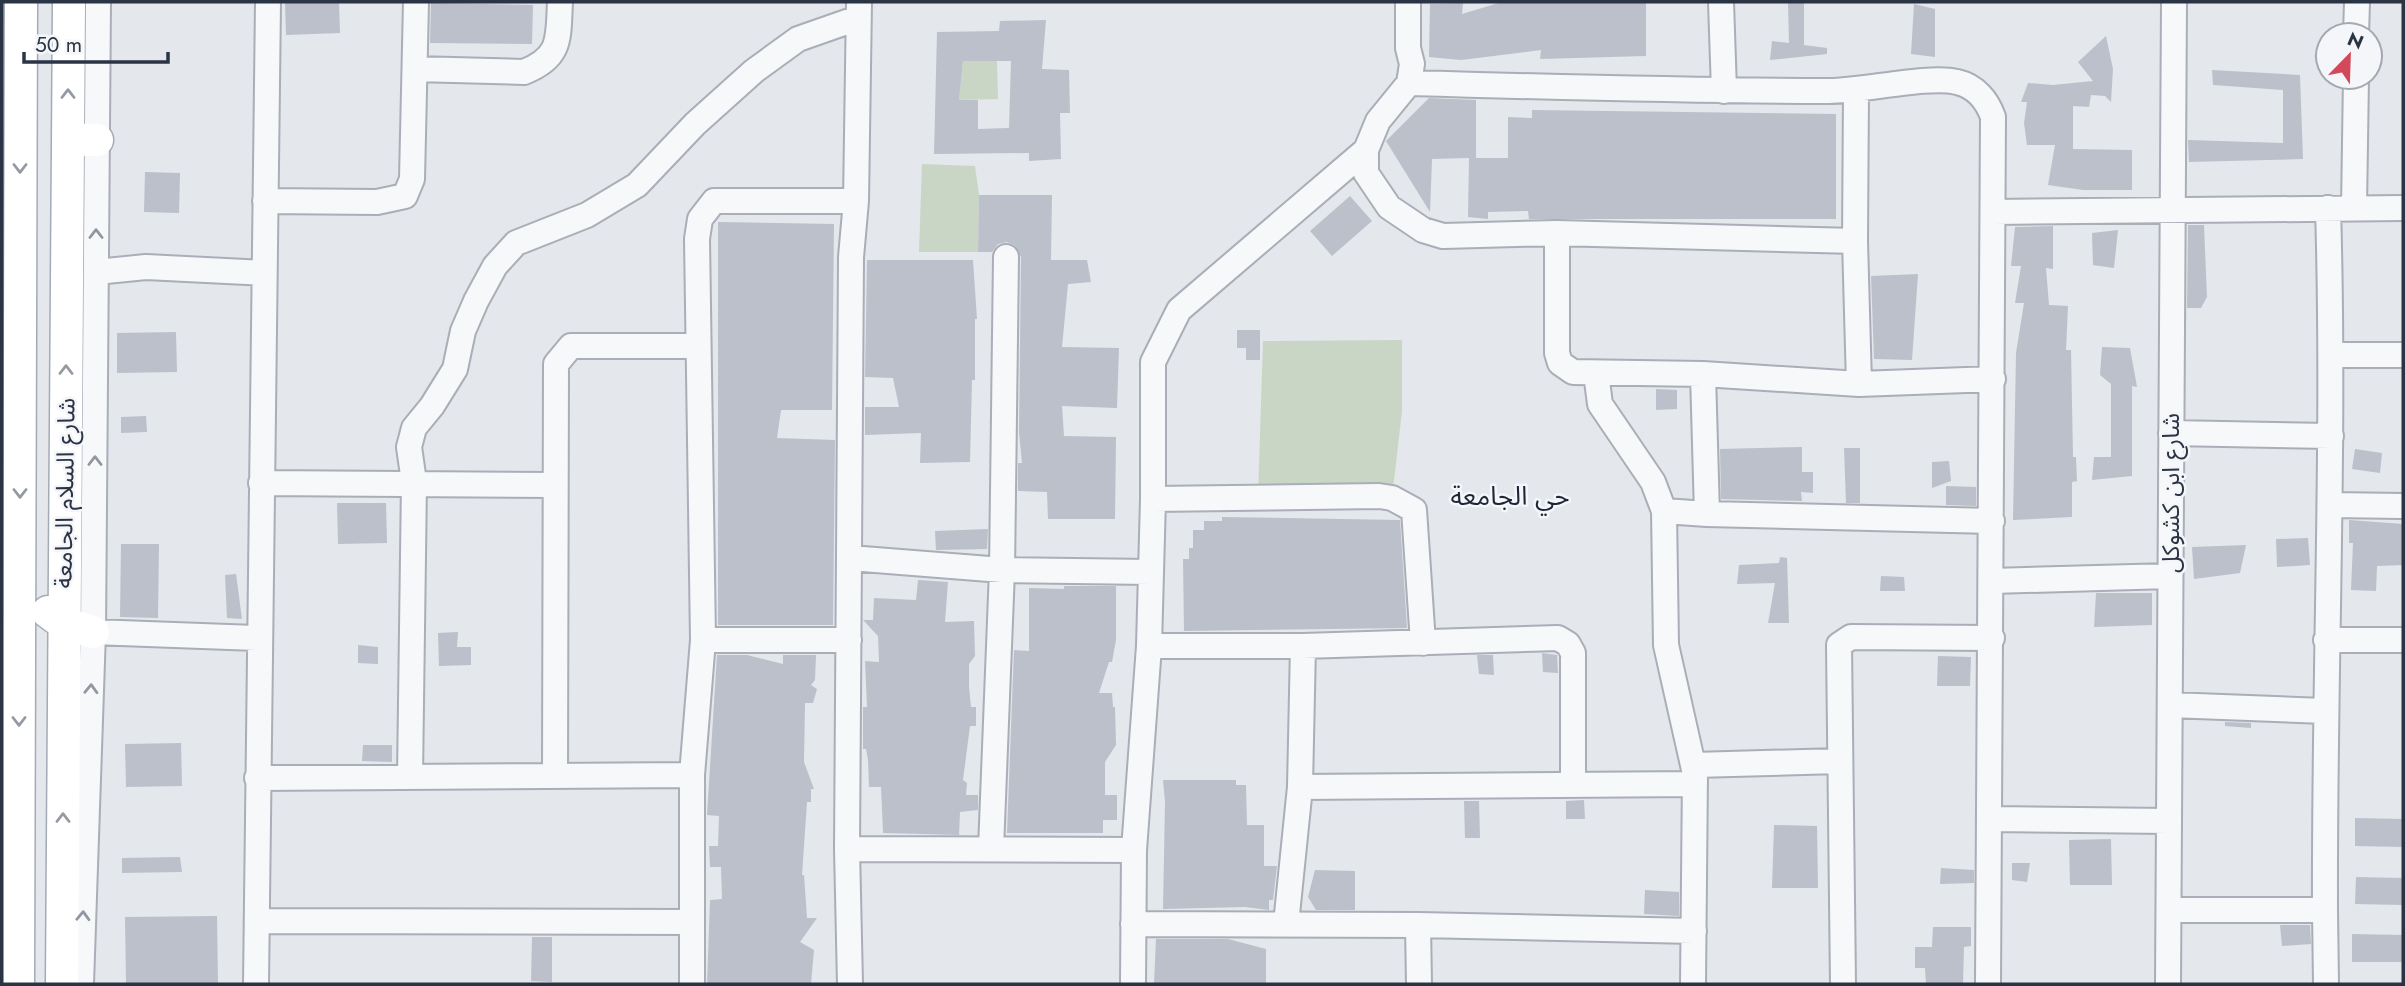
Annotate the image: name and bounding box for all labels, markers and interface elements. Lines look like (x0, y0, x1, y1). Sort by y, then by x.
scale bar (24, 21, 168, 65)
north arrow (2314, 21, 2384, 91)
text: N (2343, 25, 2368, 56)
text: 50 m (35, 30, 82, 60)
one-way arrow (60, 88, 76, 98)
one-way arrow (12, 163, 28, 174)
one-way arrow (89, 228, 104, 239)
one-way arrow (58, 364, 74, 375)
street label: شارع السلام الجامعة (45, 397, 85, 589)
street label: شارع ابن كشوكل (2153, 413, 2188, 573)
one-way arrow (87, 455, 103, 466)
district label: حي الجامعة (1450, 477, 1570, 516)
one-way arrow (12, 489, 28, 499)
one-way arrow (84, 683, 99, 694)
one-way arrow (11, 716, 27, 727)
one-way arrow (55, 812, 71, 823)
one-way arrow (76, 910, 91, 921)

